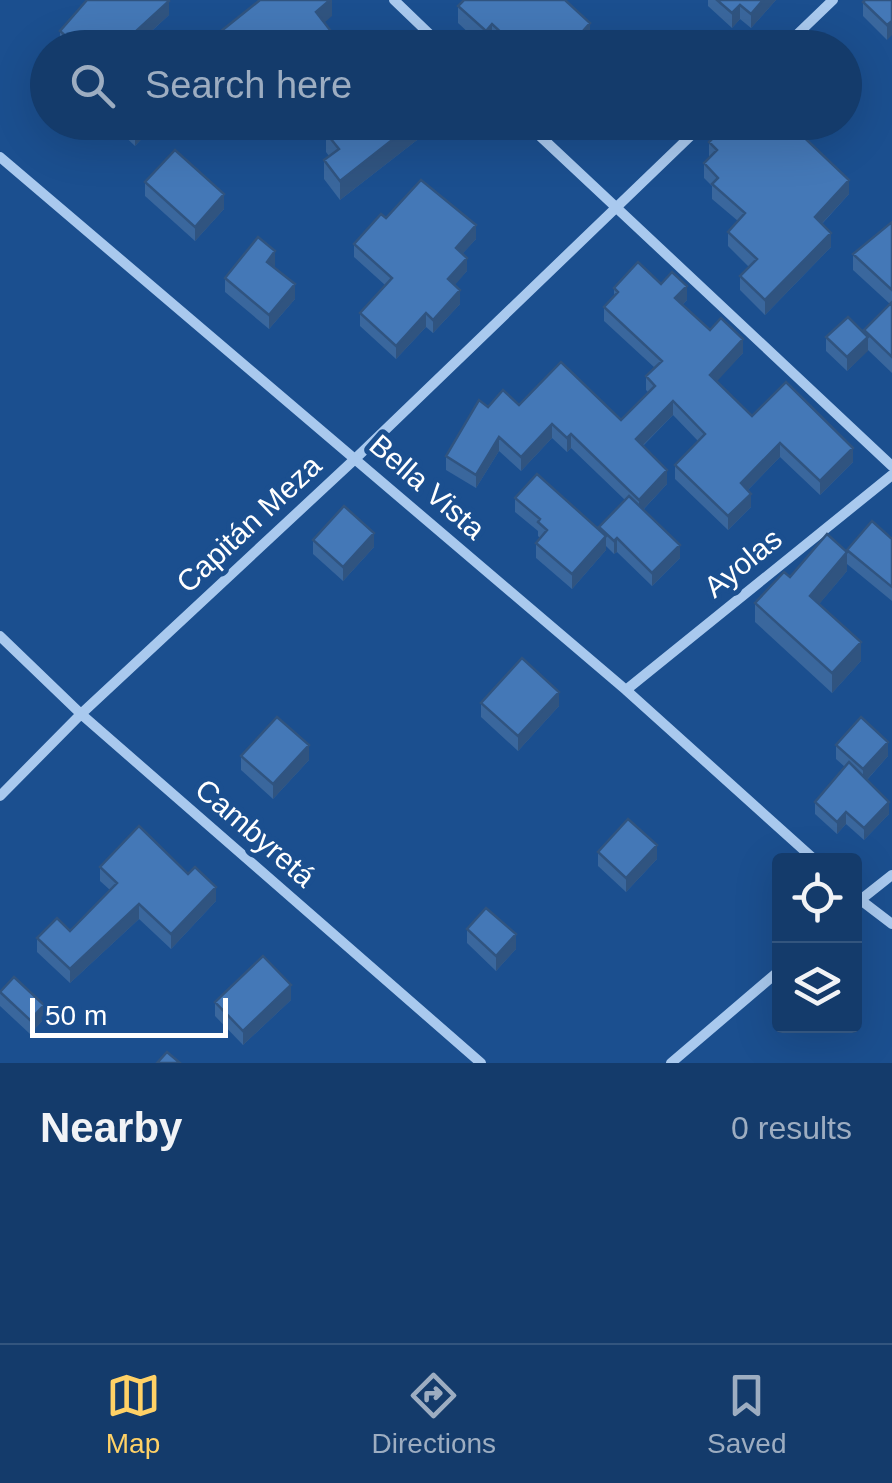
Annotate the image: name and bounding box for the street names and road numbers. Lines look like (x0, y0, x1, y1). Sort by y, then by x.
street label: Bella Vista (363, 428, 492, 546)
street label: Capitán Meza (170, 448, 328, 599)
street label: Ayolas (698, 522, 788, 604)
street label: Cambyretá (189, 772, 322, 893)

